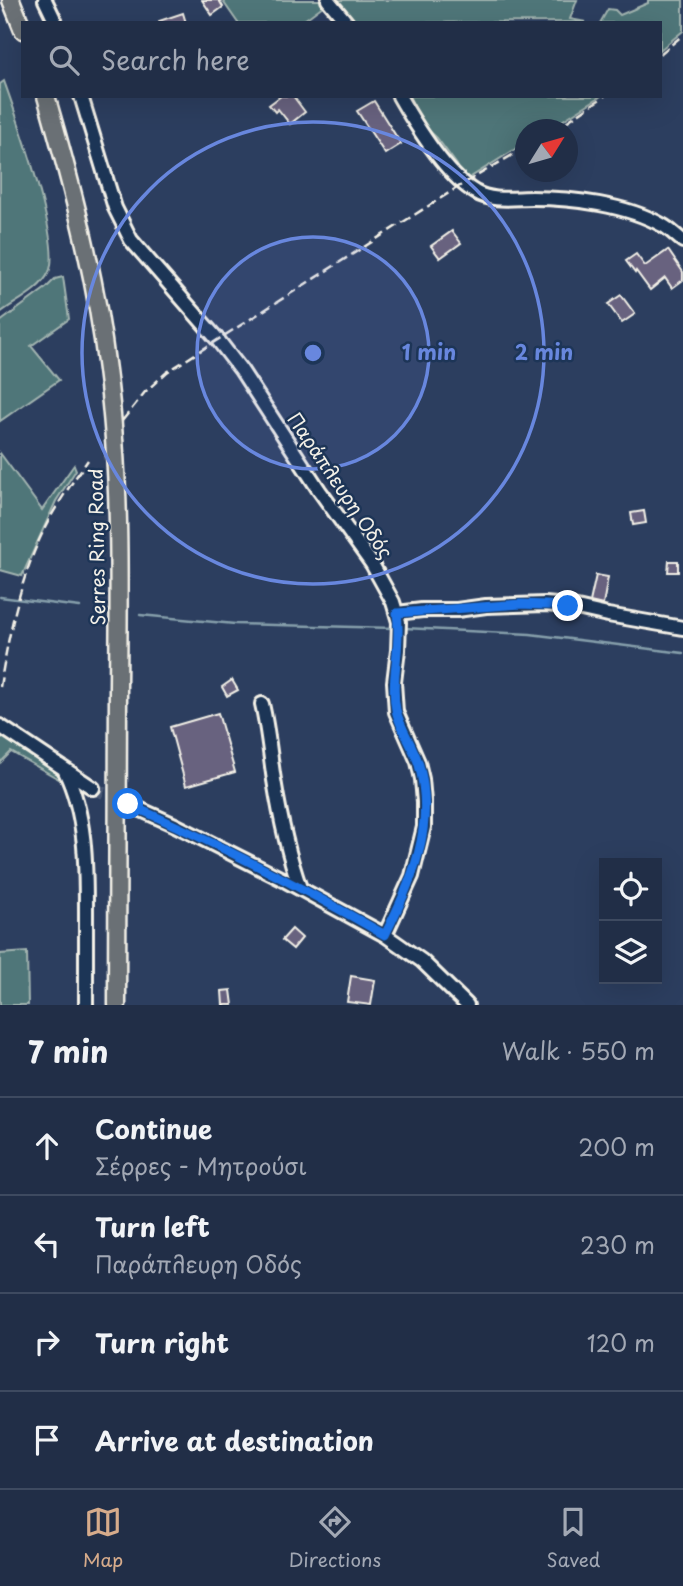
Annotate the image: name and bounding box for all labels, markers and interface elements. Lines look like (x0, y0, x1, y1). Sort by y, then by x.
search box (21, 21, 662, 98)
text: Search here (101, 40, 250, 79)
icon: search (45, 41, 83, 79)
north arrow (515, 119, 578, 182)
text: 1 min (402, 335, 456, 367)
text: 2 min (515, 335, 573, 367)
centre of rings (301, 341, 325, 365)
street label: Παράπλευρη Οδός (282, 406, 400, 564)
street label: Serres Ring Road (81, 468, 111, 626)
route end (552, 590, 583, 621)
route start (112, 788, 143, 819)
map controls (599, 858, 662, 984)
button: locate (599, 858, 662, 921)
button: layers (599, 921, 662, 984)
text: 7 min (28, 1028, 109, 1073)
text: Walk · 550 m (502, 1033, 655, 1068)
text: Continue (95, 1109, 212, 1148)
icon: ahead (28, 1127, 66, 1165)
text: 200 m (578, 1129, 655, 1164)
text: Σέρρες - Μητρούσι (95, 1148, 307, 1183)
text: Turn left (95, 1207, 210, 1246)
icon: left (28, 1225, 66, 1263)
text: 230 m (580, 1227, 655, 1262)
text: Παράπλευρη Οδός (95, 1246, 302, 1281)
icon: right (28, 1323, 66, 1361)
text: Turn right (95, 1323, 229, 1362)
text: 120 m (587, 1325, 655, 1360)
icon: arrive (28, 1421, 66, 1459)
text: Arrive at destination (95, 1421, 374, 1460)
tab: Map (83, 1503, 123, 1573)
tab: Directions (289, 1503, 381, 1573)
tab: Saved (546, 1503, 600, 1573)

